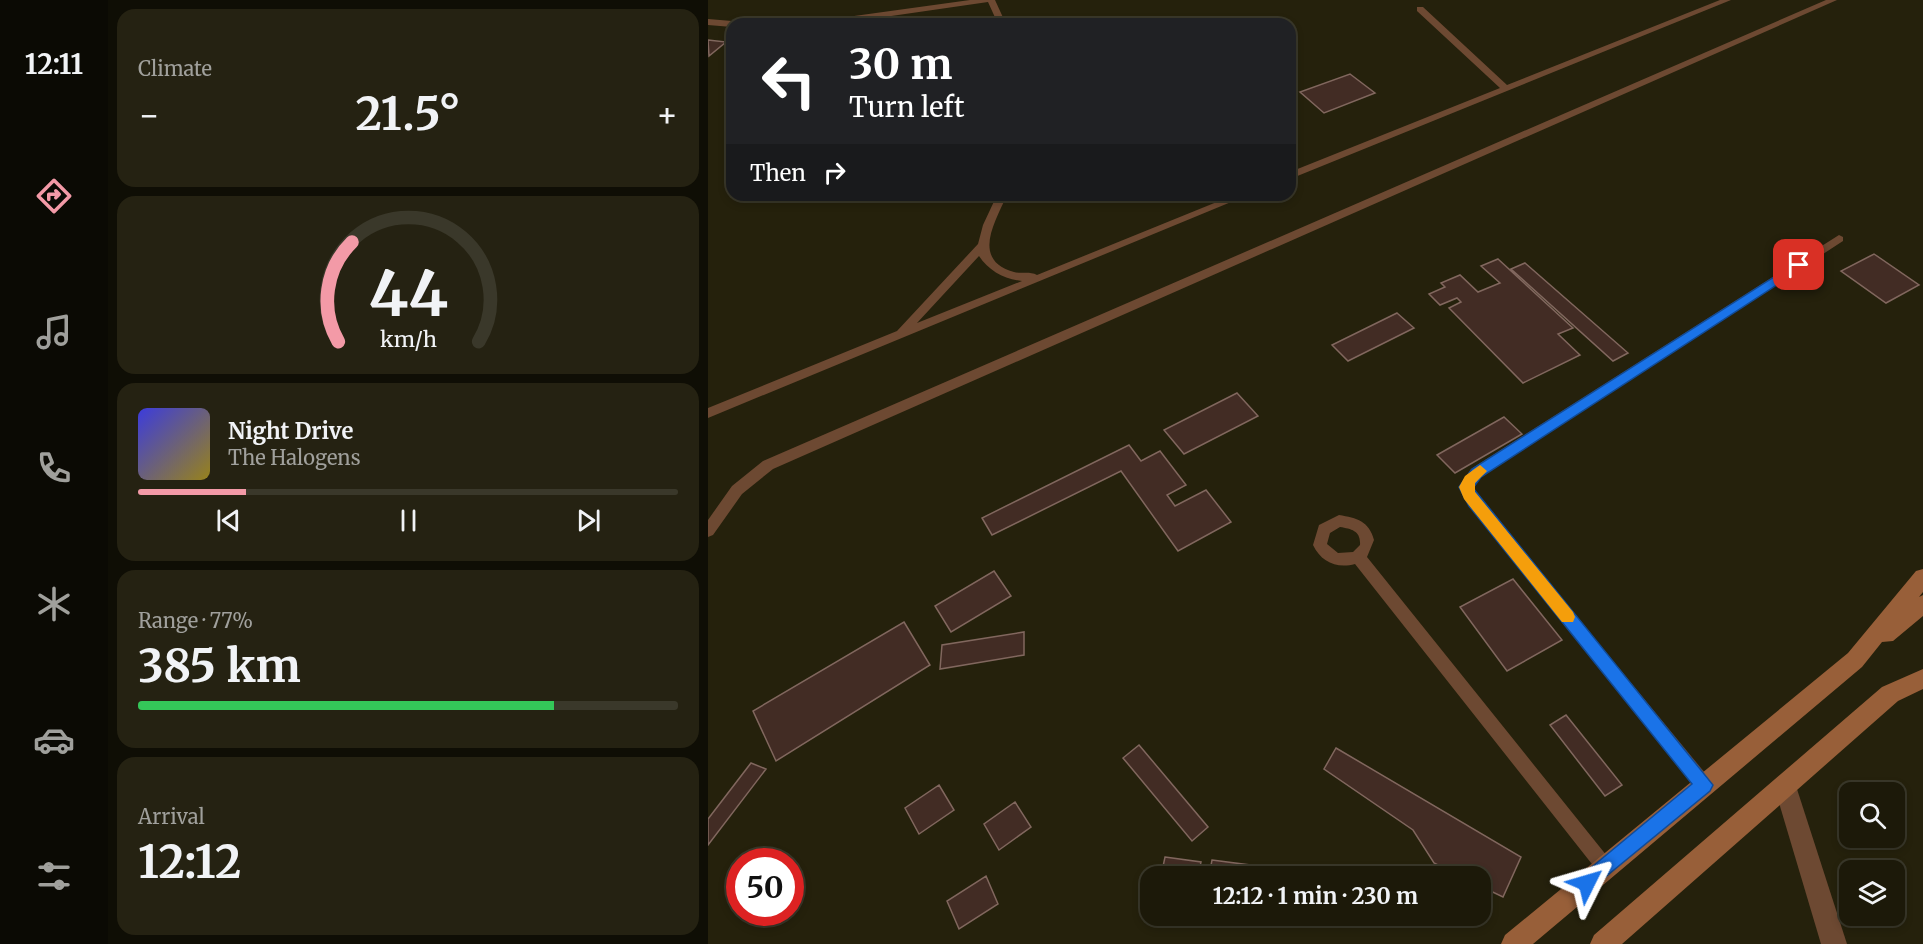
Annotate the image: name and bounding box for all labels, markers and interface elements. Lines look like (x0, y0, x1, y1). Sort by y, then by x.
text: 30 m (849, 38, 953, 90)
icon: left (750, 42, 828, 120)
text: 12:11 (25, 47, 83, 81)
text: Climate (138, 56, 212, 81)
text: 21.5° (356, 86, 460, 142)
text: Turn left (849, 90, 964, 124)
text: − (138, 95, 160, 136)
text: + (656, 95, 678, 136)
icon: right (818, 156, 851, 189)
text: Then (750, 159, 806, 187)
icon: directions (33, 175, 75, 217)
pin (1773, 239, 1824, 290)
icon: arrive (1782, 248, 1815, 281)
text: 44 (368, 255, 448, 333)
icon: music (33, 311, 75, 353)
text: km/h (380, 326, 436, 353)
text: Night Drive (228, 417, 353, 445)
text: The Halogens (228, 445, 360, 470)
icon: phone (33, 447, 75, 489)
icon: previous (212, 504, 245, 537)
icon: pause (392, 504, 425, 537)
icon: next (572, 504, 605, 537)
icon: climate (33, 583, 75, 625)
text: Range · 77% (138, 608, 253, 633)
text: 385 km (138, 638, 301, 694)
icon: car (33, 719, 75, 761)
map controls (1839, 782, 1905, 926)
button: search (1839, 782, 1905, 848)
text: Arrival (138, 804, 205, 829)
text: 12:12 (138, 834, 242, 890)
speed limit sign: 50 (726, 848, 804, 926)
position arrow (1555, 851, 1619, 915)
icon: filters (33, 855, 75, 897)
button: layers (1839, 860, 1905, 926)
text: 12:12 · 1 min · 230 m (1213, 882, 1418, 910)

